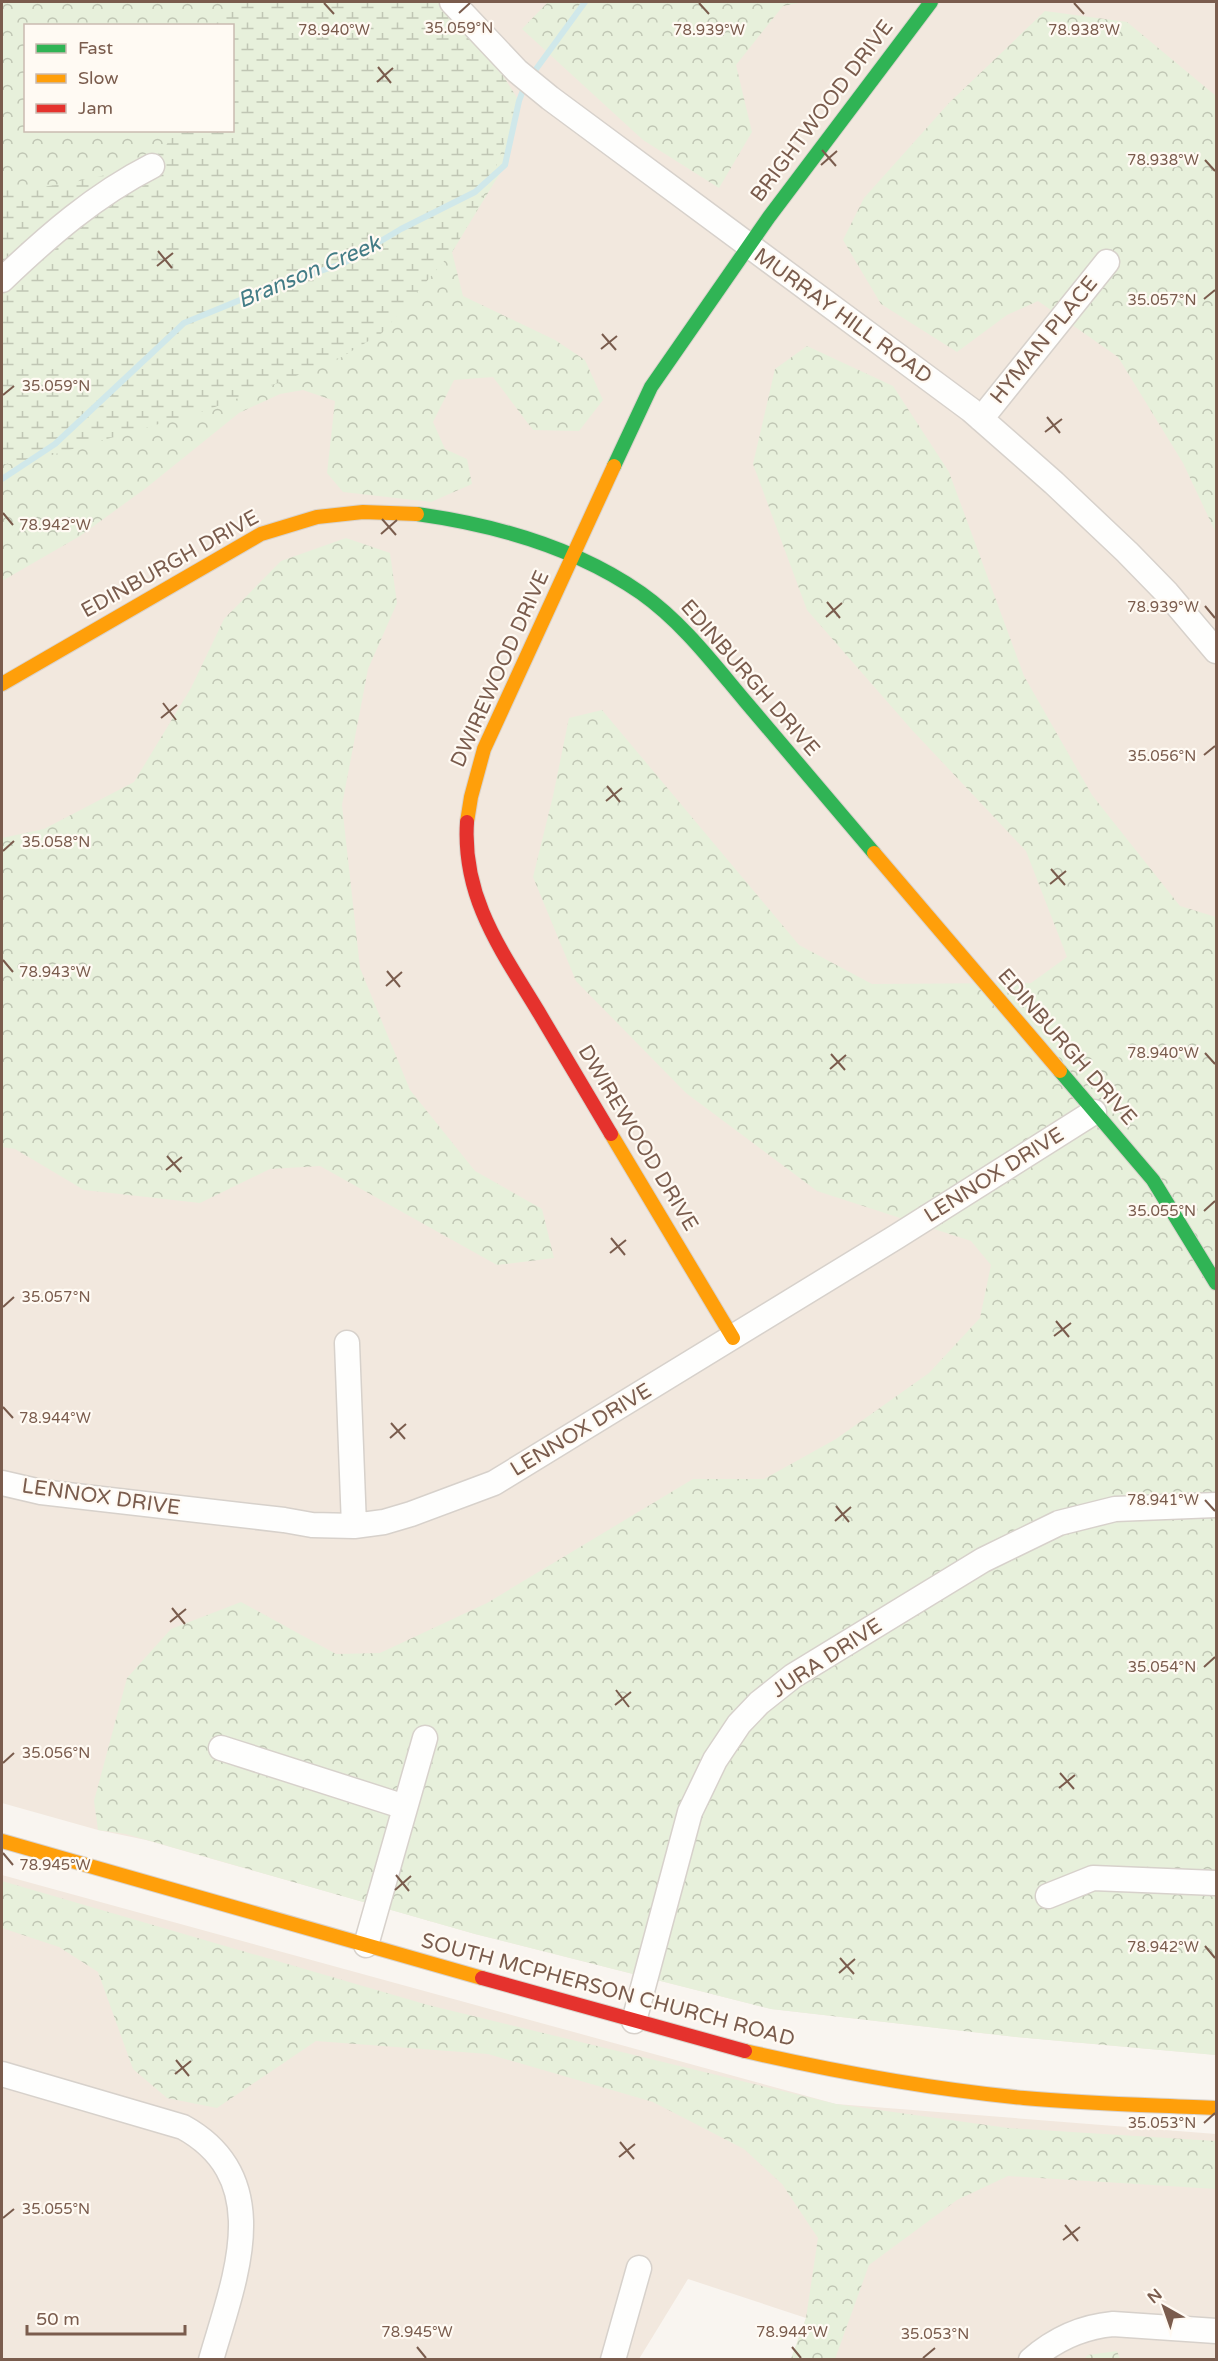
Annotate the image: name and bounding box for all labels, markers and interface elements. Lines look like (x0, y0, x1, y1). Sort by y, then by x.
street label: BRIGHTWOOD DRIVE (745, 15, 899, 207)
text: 35.059°N (425, 19, 493, 37)
text: 78.940°W (298, 21, 370, 39)
text: 78.939°W (673, 21, 745, 39)
text: 78.938°W (1048, 21, 1120, 39)
legend (24, 24, 234, 132)
text: Fast (78, 37, 113, 59)
text: Slow (78, 67, 119, 89)
text: Jam (78, 97, 113, 119)
text: 78.938°W (1127, 151, 1199, 169)
water label: Branson Creek (234, 229, 386, 314)
street label: MURRAY HILL ROAD (749, 243, 937, 389)
street label: HYMAN PLACE (985, 271, 1103, 409)
text: 35.057°N (1128, 291, 1196, 309)
text: 35.059°N (22, 377, 90, 395)
street label: EDINBURGH DRIVE (77, 505, 263, 623)
text: 78.942°W (19, 516, 91, 534)
street label: DWIREWOOD DRIVE (445, 567, 555, 771)
street label: EDINBURGH DRIVE (675, 595, 825, 761)
text: 78.939°W (1127, 598, 1199, 616)
text: 35.056°N (1128, 747, 1196, 765)
text: 35.058°N (22, 833, 90, 851)
text: 78.943°W (19, 963, 91, 981)
street label: EDINBURGH DRIVE (992, 964, 1142, 1130)
street label: DWIREWOOD DRIVE (573, 1040, 703, 1236)
text: 78.940°W (1127, 1044, 1199, 1062)
street label: LENNOX DRIVE (920, 1122, 1068, 1228)
text: 35.055°N (1128, 1202, 1196, 1220)
text: 35.057°N (22, 1288, 90, 1306)
street label: LENNOX DRIVE (506, 1378, 656, 1482)
text: 78.944°W (19, 1409, 91, 1427)
street label: LENNOX DRIVE (20, 1473, 182, 1521)
text: 78.941°W (1127, 1491, 1199, 1509)
street label: JURA DRIVE (767, 1613, 887, 1703)
text: 35.054°N (1128, 1658, 1196, 1676)
text: 35.056°N (22, 1744, 90, 1762)
text: 78.945°W (19, 1856, 91, 1874)
street label: SOUTH MCPHERSON CHURCH ROAD (418, 1928, 798, 2052)
text: 78.942°W (1127, 1938, 1199, 1956)
text: 35.053°N (1128, 2114, 1196, 2132)
text: 35.055°N (22, 2200, 90, 2218)
north arrow (1134, 2277, 1194, 2337)
text: N (1144, 2284, 1166, 2308)
scale bar (27, 2298, 184, 2336)
text: 50 m (36, 2308, 80, 2330)
text: 78.945°W (381, 2323, 453, 2341)
text: 78.944°W (756, 2323, 828, 2341)
text: 35.053°N (901, 2325, 969, 2343)

